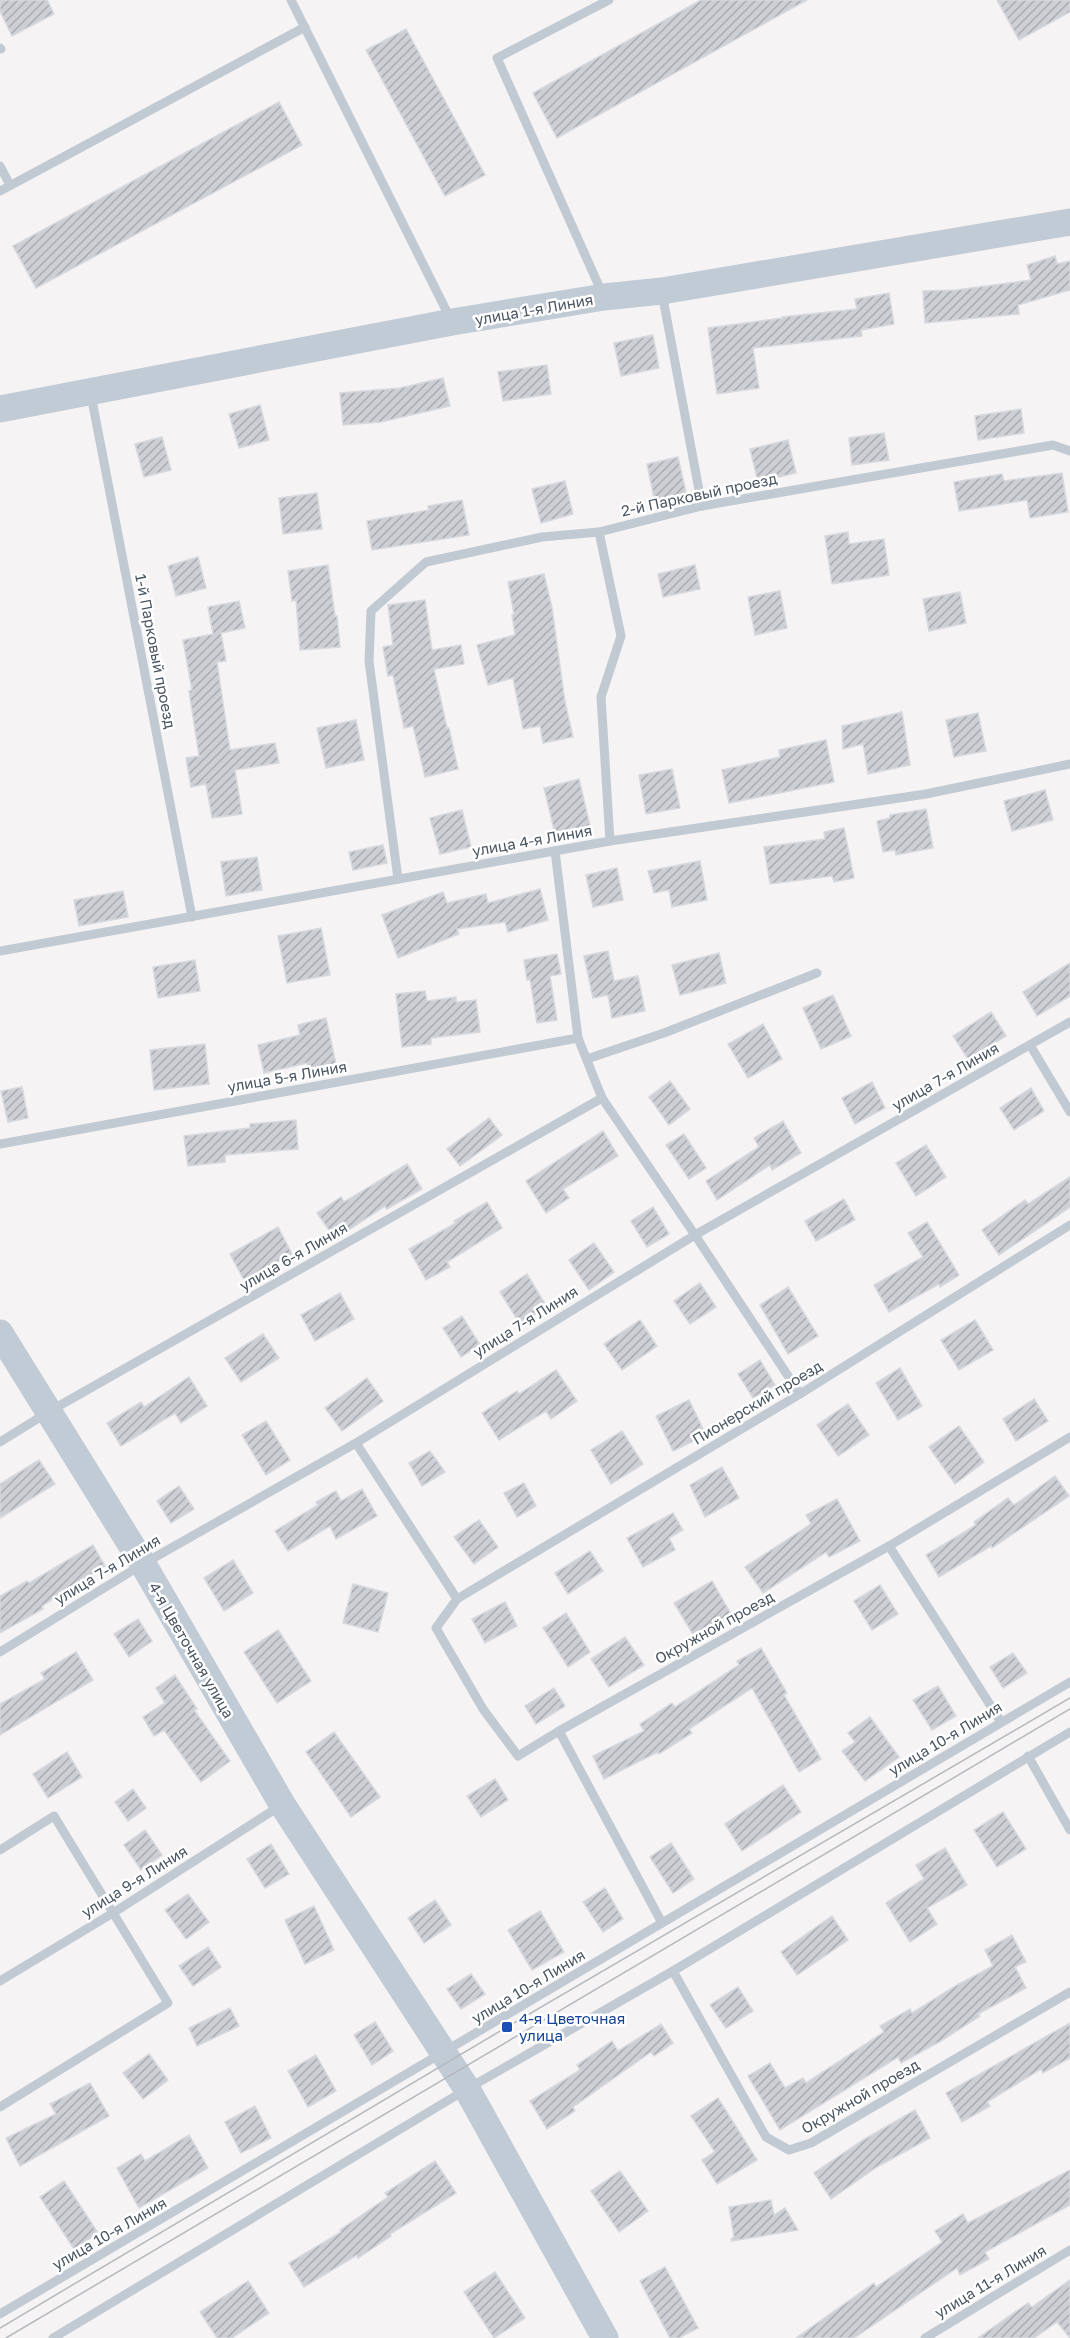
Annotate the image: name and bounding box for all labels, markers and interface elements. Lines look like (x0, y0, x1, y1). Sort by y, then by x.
street label: улица 1-я Линия (473, 290, 595, 328)
street label: 2-й Парковый проезд (619, 469, 779, 519)
street label: 1-й Парковый проезд (132, 572, 180, 730)
street label: улица 4-я Линия (471, 821, 593, 859)
street label: улица 7-я Линия (888, 1038, 1002, 1114)
street label: улица 5-я Линия (226, 1057, 348, 1095)
street label: улица 6-я Линия (236, 1218, 350, 1294)
street label: улица 7-я Линия (469, 1281, 581, 1361)
street label: Пионерский проезд (689, 1356, 825, 1448)
street label: улица 7-я Линия (51, 1530, 163, 1608)
street label: 4-я Цветочная улица (146, 1579, 238, 1721)
street label: Окружной проезд (651, 1587, 777, 1667)
street label: улица 10-я Линия (885, 1697, 1005, 1779)
street label: улица 9-я Линия (78, 1841, 190, 1921)
street label: улица 10-я Линия (468, 1945, 588, 2027)
place label: 4-я Цветочная улица (519, 2009, 625, 2044)
marker: 4-я Цветочная улица (500, 2020, 514, 2034)
street label: Окружной проезд (798, 2055, 922, 2137)
street label: улица 10-я Линия (49, 2193, 169, 2273)
street label: улица 11-я Линия (931, 2241, 1049, 2321)

